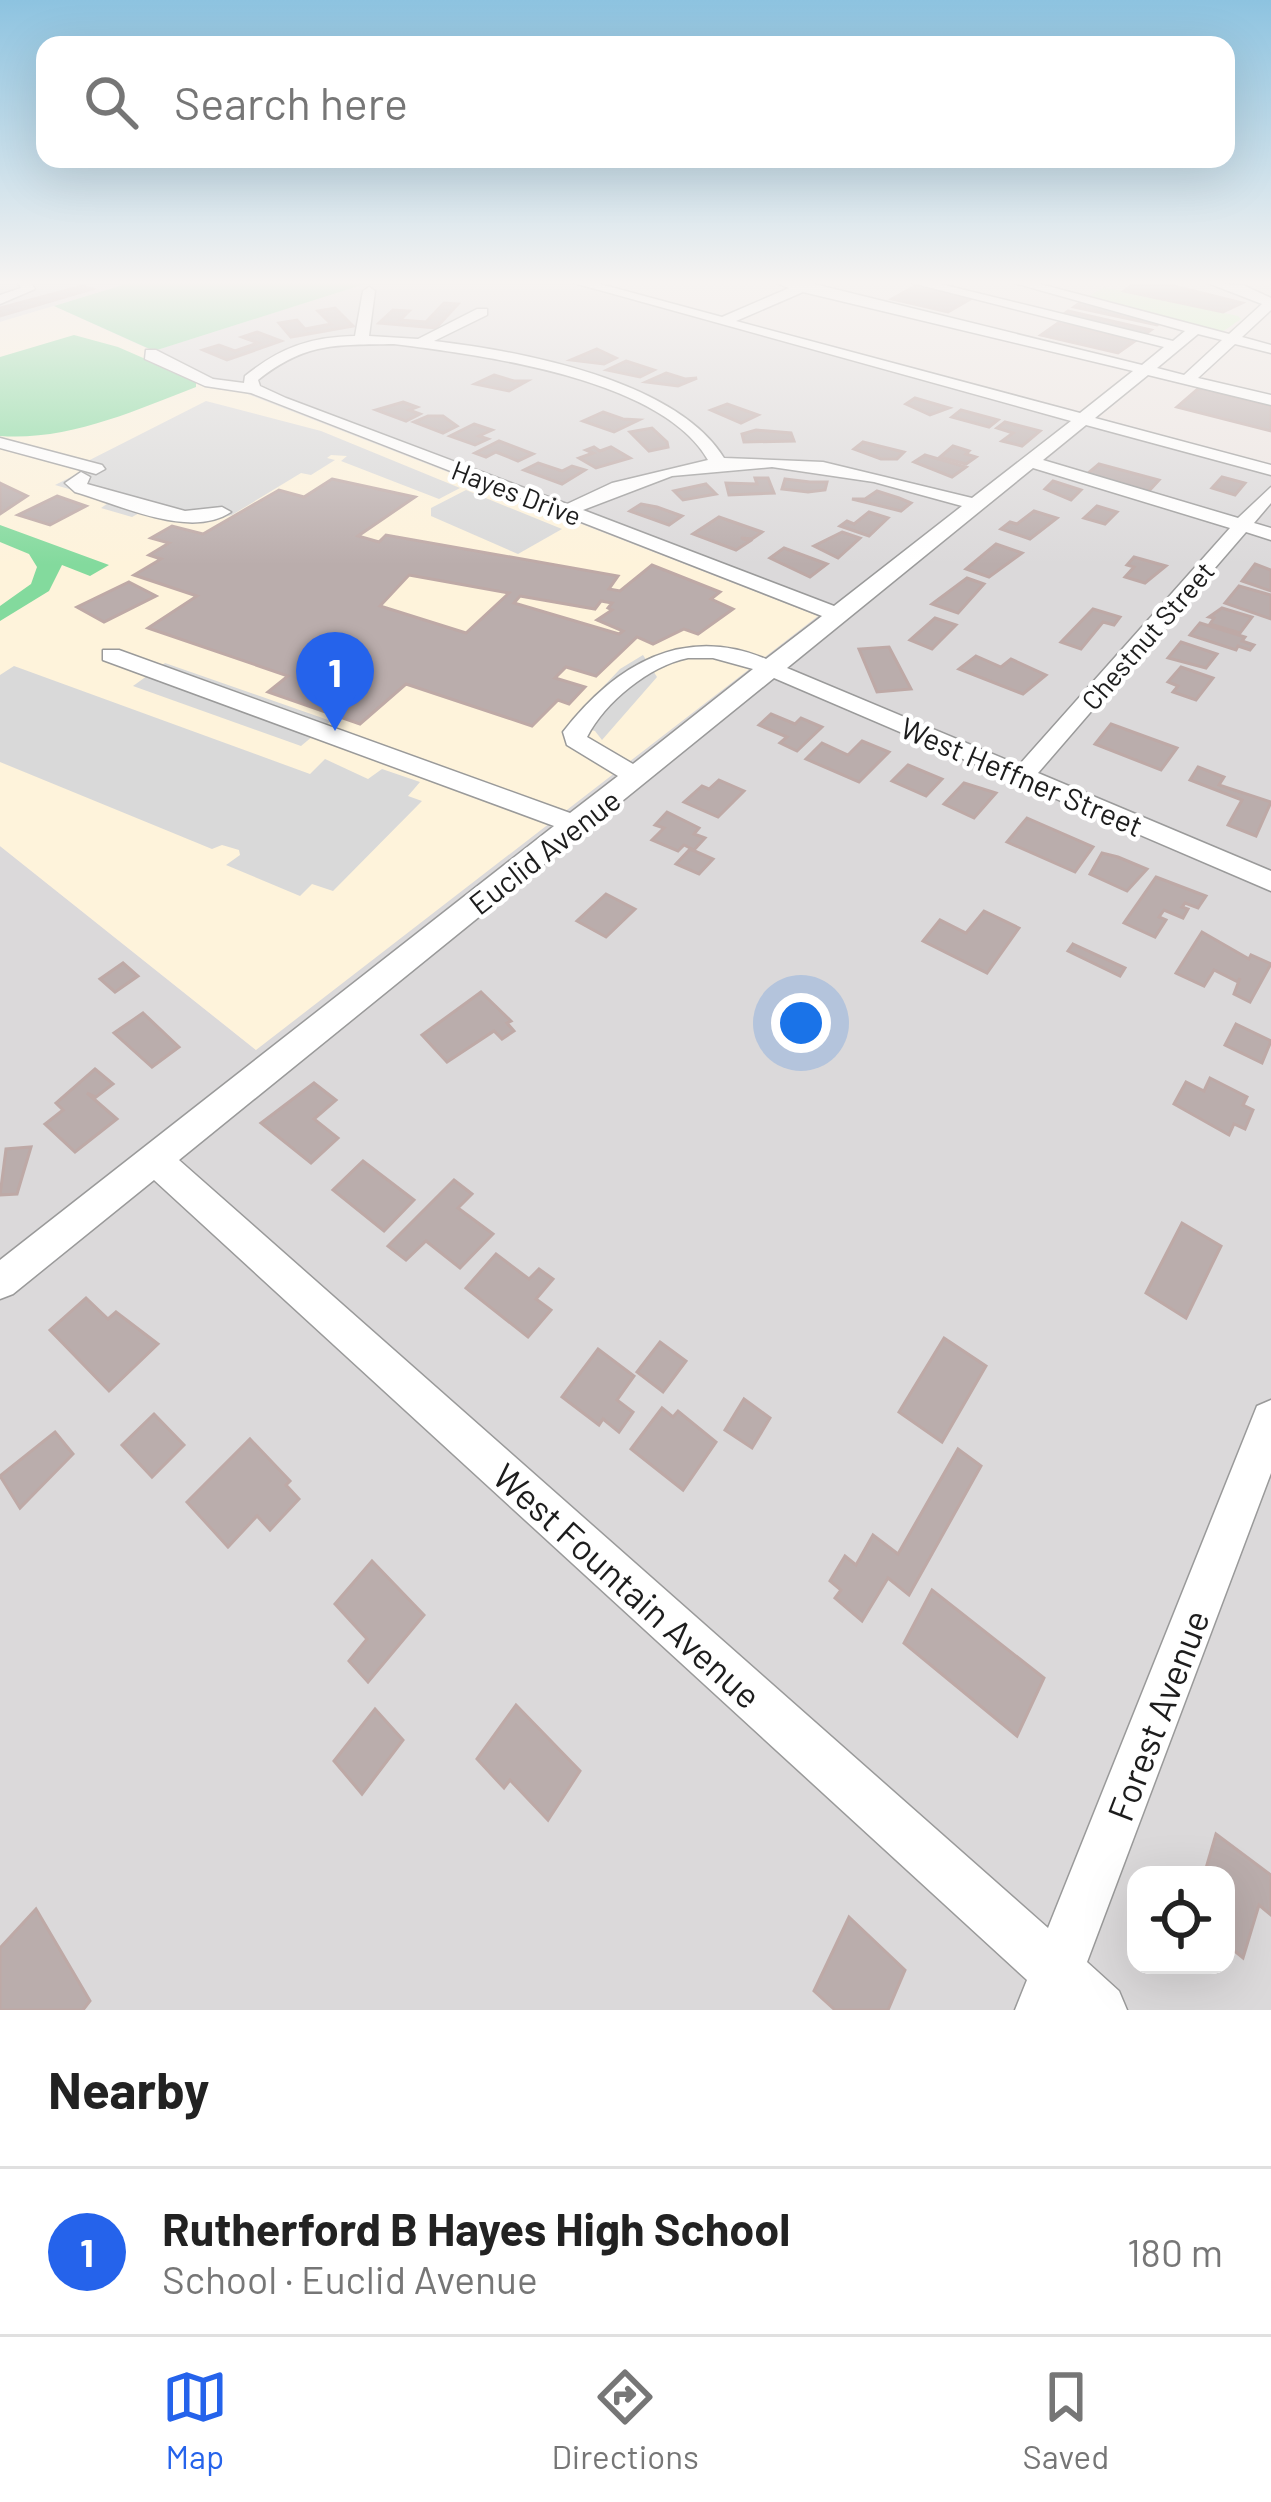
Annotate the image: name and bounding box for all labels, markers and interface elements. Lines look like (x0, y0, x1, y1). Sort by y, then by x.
search box (36, 36, 1235, 168)
icon: search (78, 69, 144, 135)
text: Search here (174, 75, 408, 129)
street label: Hayes Drive (448, 453, 586, 531)
street label: Chestnut Street (1074, 554, 1220, 716)
pin: 1 (296, 632, 374, 731)
street label: West Heffner Street (896, 709, 1148, 843)
street label: Euclid Avenue (461, 781, 627, 921)
your location (771, 993, 831, 1053)
street label: West Fountain Avenue (485, 1453, 771, 1717)
street label: Forest Avenue (1097, 1603, 1217, 1827)
map controls (1127, 1866, 1235, 1974)
button: locate (1127, 1866, 1235, 1974)
text: Nearby (48, 2058, 209, 2119)
text: Rutherford B Hayes High School (162, 2201, 790, 2255)
text: 1 (80, 2228, 94, 2275)
text: 180 m (1127, 2228, 1223, 2275)
text: School · Euclid Avenue (162, 2255, 538, 2302)
tab: Map (162, 2364, 228, 2476)
tab: Directions (551, 2364, 699, 2476)
tab: Saved (1023, 2364, 1109, 2476)

